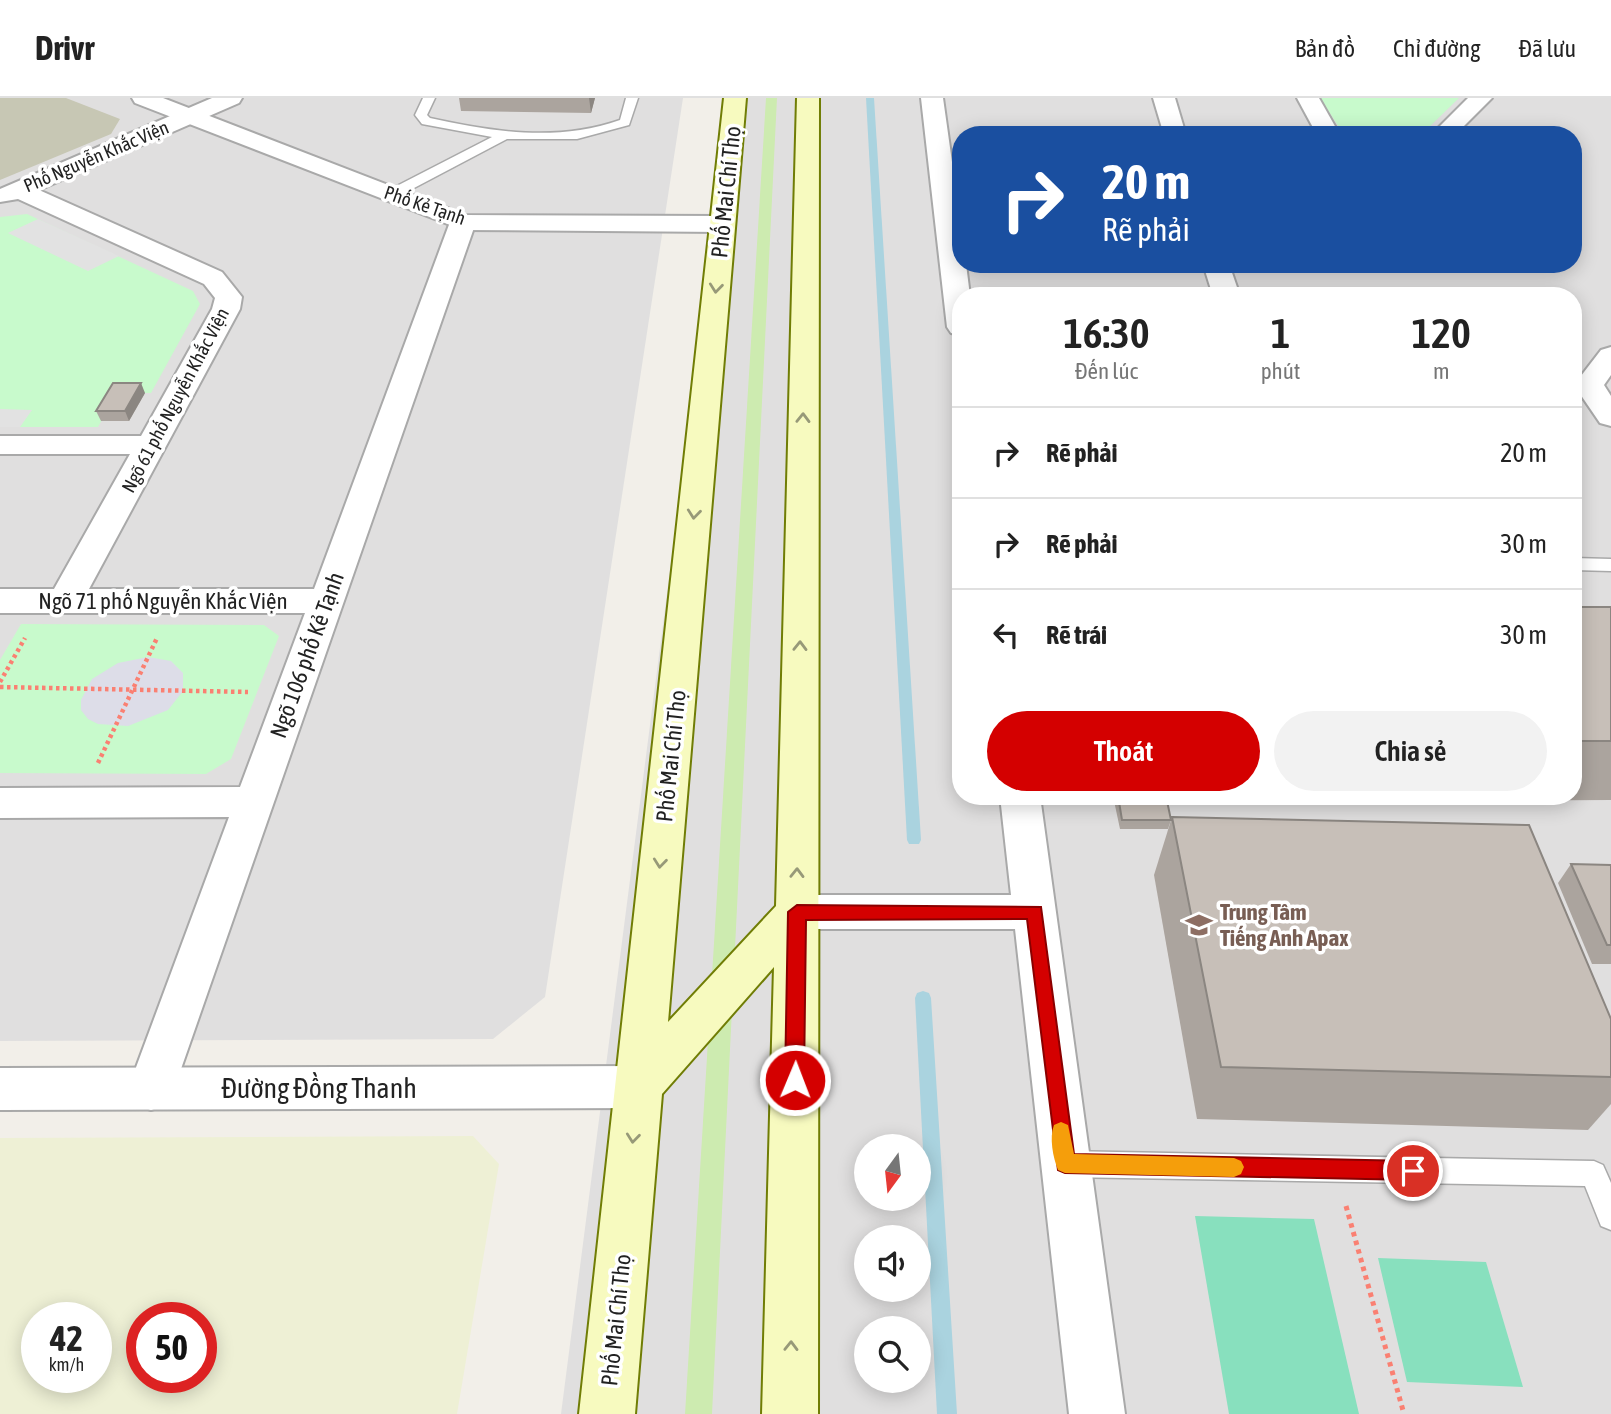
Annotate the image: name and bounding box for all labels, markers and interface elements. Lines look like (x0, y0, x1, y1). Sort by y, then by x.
text: Drivr (35, 29, 94, 67)
text: Bản đồ (1295, 35, 1355, 62)
text: Chỉ đường (1393, 35, 1481, 62)
text: Đã lưu (1519, 35, 1576, 62)
street label: Phố Nguyễn Khắc Viện (20, 116, 172, 196)
street label: Phố Mai Chí Thọ (706, 125, 746, 259)
text: 20 m (1102, 153, 1190, 209)
icon: right (987, 154, 1078, 245)
street label: Phố Kẻ Tạnh (381, 181, 469, 229)
text: Rẽ phải (1102, 211, 1190, 248)
one-way arrow (709, 283, 724, 294)
street label: Ngõ 61 phố Nguyễn Khắc Viện (117, 304, 233, 496)
text: 16:30 (1063, 309, 1150, 357)
text: 1 (1271, 309, 1290, 357)
text: 120 (1412, 309, 1471, 357)
text: Đến lúc (1075, 358, 1138, 384)
text: phút (1261, 358, 1300, 384)
text: m (1433, 358, 1450, 384)
one-way arrow (796, 413, 811, 424)
icon: right (987, 434, 1025, 472)
text: Rẽ phải (1046, 438, 1117, 468)
text: 20 m (1500, 438, 1547, 468)
one-way arrow (687, 509, 702, 520)
icon: right (987, 525, 1025, 563)
text: Rẽ phải (1046, 529, 1117, 559)
text: 30 m (1500, 529, 1547, 559)
street label: Ngõ 106 phố Kẻ Tạnh (265, 569, 349, 741)
street label: Ngõ 71 phố Nguyễn Khắc Viện (38, 588, 288, 614)
icon: left (987, 616, 1025, 654)
text: Rẽ trái (1046, 620, 1107, 650)
text: 30 m (1500, 620, 1547, 650)
one-way arrow (792, 640, 808, 651)
street label: Phố Mai Chí Thọ (651, 689, 691, 823)
button: Thoát (987, 711, 1260, 791)
button: Chia sẻ (1274, 711, 1547, 791)
one-way arrow (653, 857, 668, 868)
one-way arrow (789, 868, 805, 878)
place label: Trung Tâm Tiếng Anh Apax (1220, 899, 1348, 951)
school or university icon: Trung Tâm Tiếng Anh Apax (1184, 910, 1214, 940)
position arrow (758, 1043, 832, 1117)
street label: Đường Đồng Thanh (221, 1072, 417, 1104)
one-way arrow (626, 1132, 641, 1144)
north arrow (854, 1134, 931, 1211)
map controls (854, 1134, 931, 1393)
pin (1383, 1141, 1443, 1201)
icon: arrive (1394, 1152, 1432, 1190)
button: sound (854, 1225, 931, 1302)
street label: Phố Mai Chí Thọ (596, 1253, 636, 1387)
speed limit sign: 50 (126, 1302, 217, 1393)
button: search (854, 1316, 931, 1393)
text: 42 (50, 1318, 83, 1358)
one-way arrow (783, 1340, 799, 1351)
text: km/h (49, 1354, 84, 1375)

